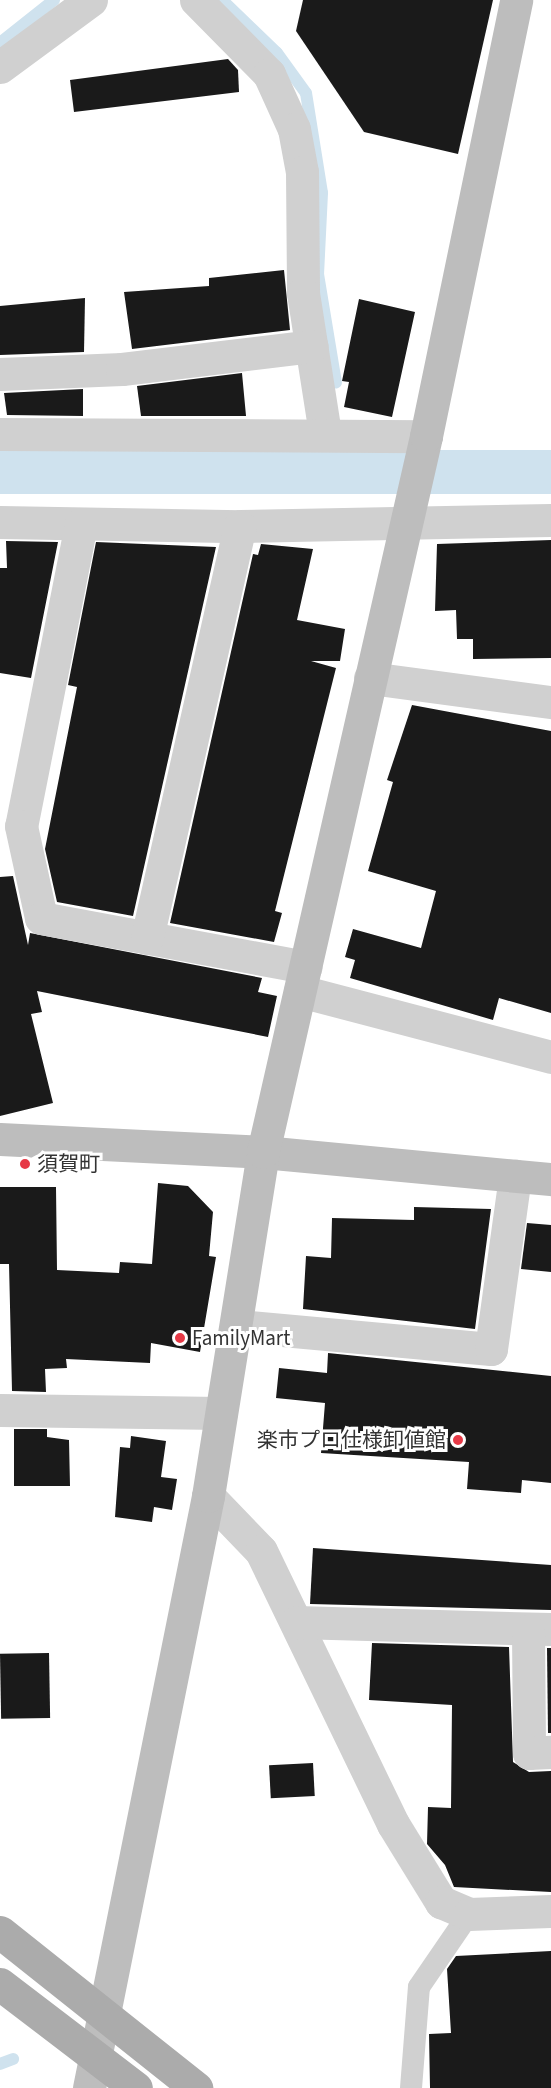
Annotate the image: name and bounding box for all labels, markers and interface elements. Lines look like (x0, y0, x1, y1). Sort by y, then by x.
place label: 須賀町 (37, 1151, 100, 1177)
marker: 須賀町 (18, 1157, 32, 1171)
place label: FamilyMart (192, 1325, 290, 1351)
marker: FamilyMart (173, 1331, 187, 1345)
place label: 楽市プロ仕様卸値館 (257, 1427, 446, 1453)
marker: 楽市プロ仕様卸値館 (451, 1433, 465, 1447)

